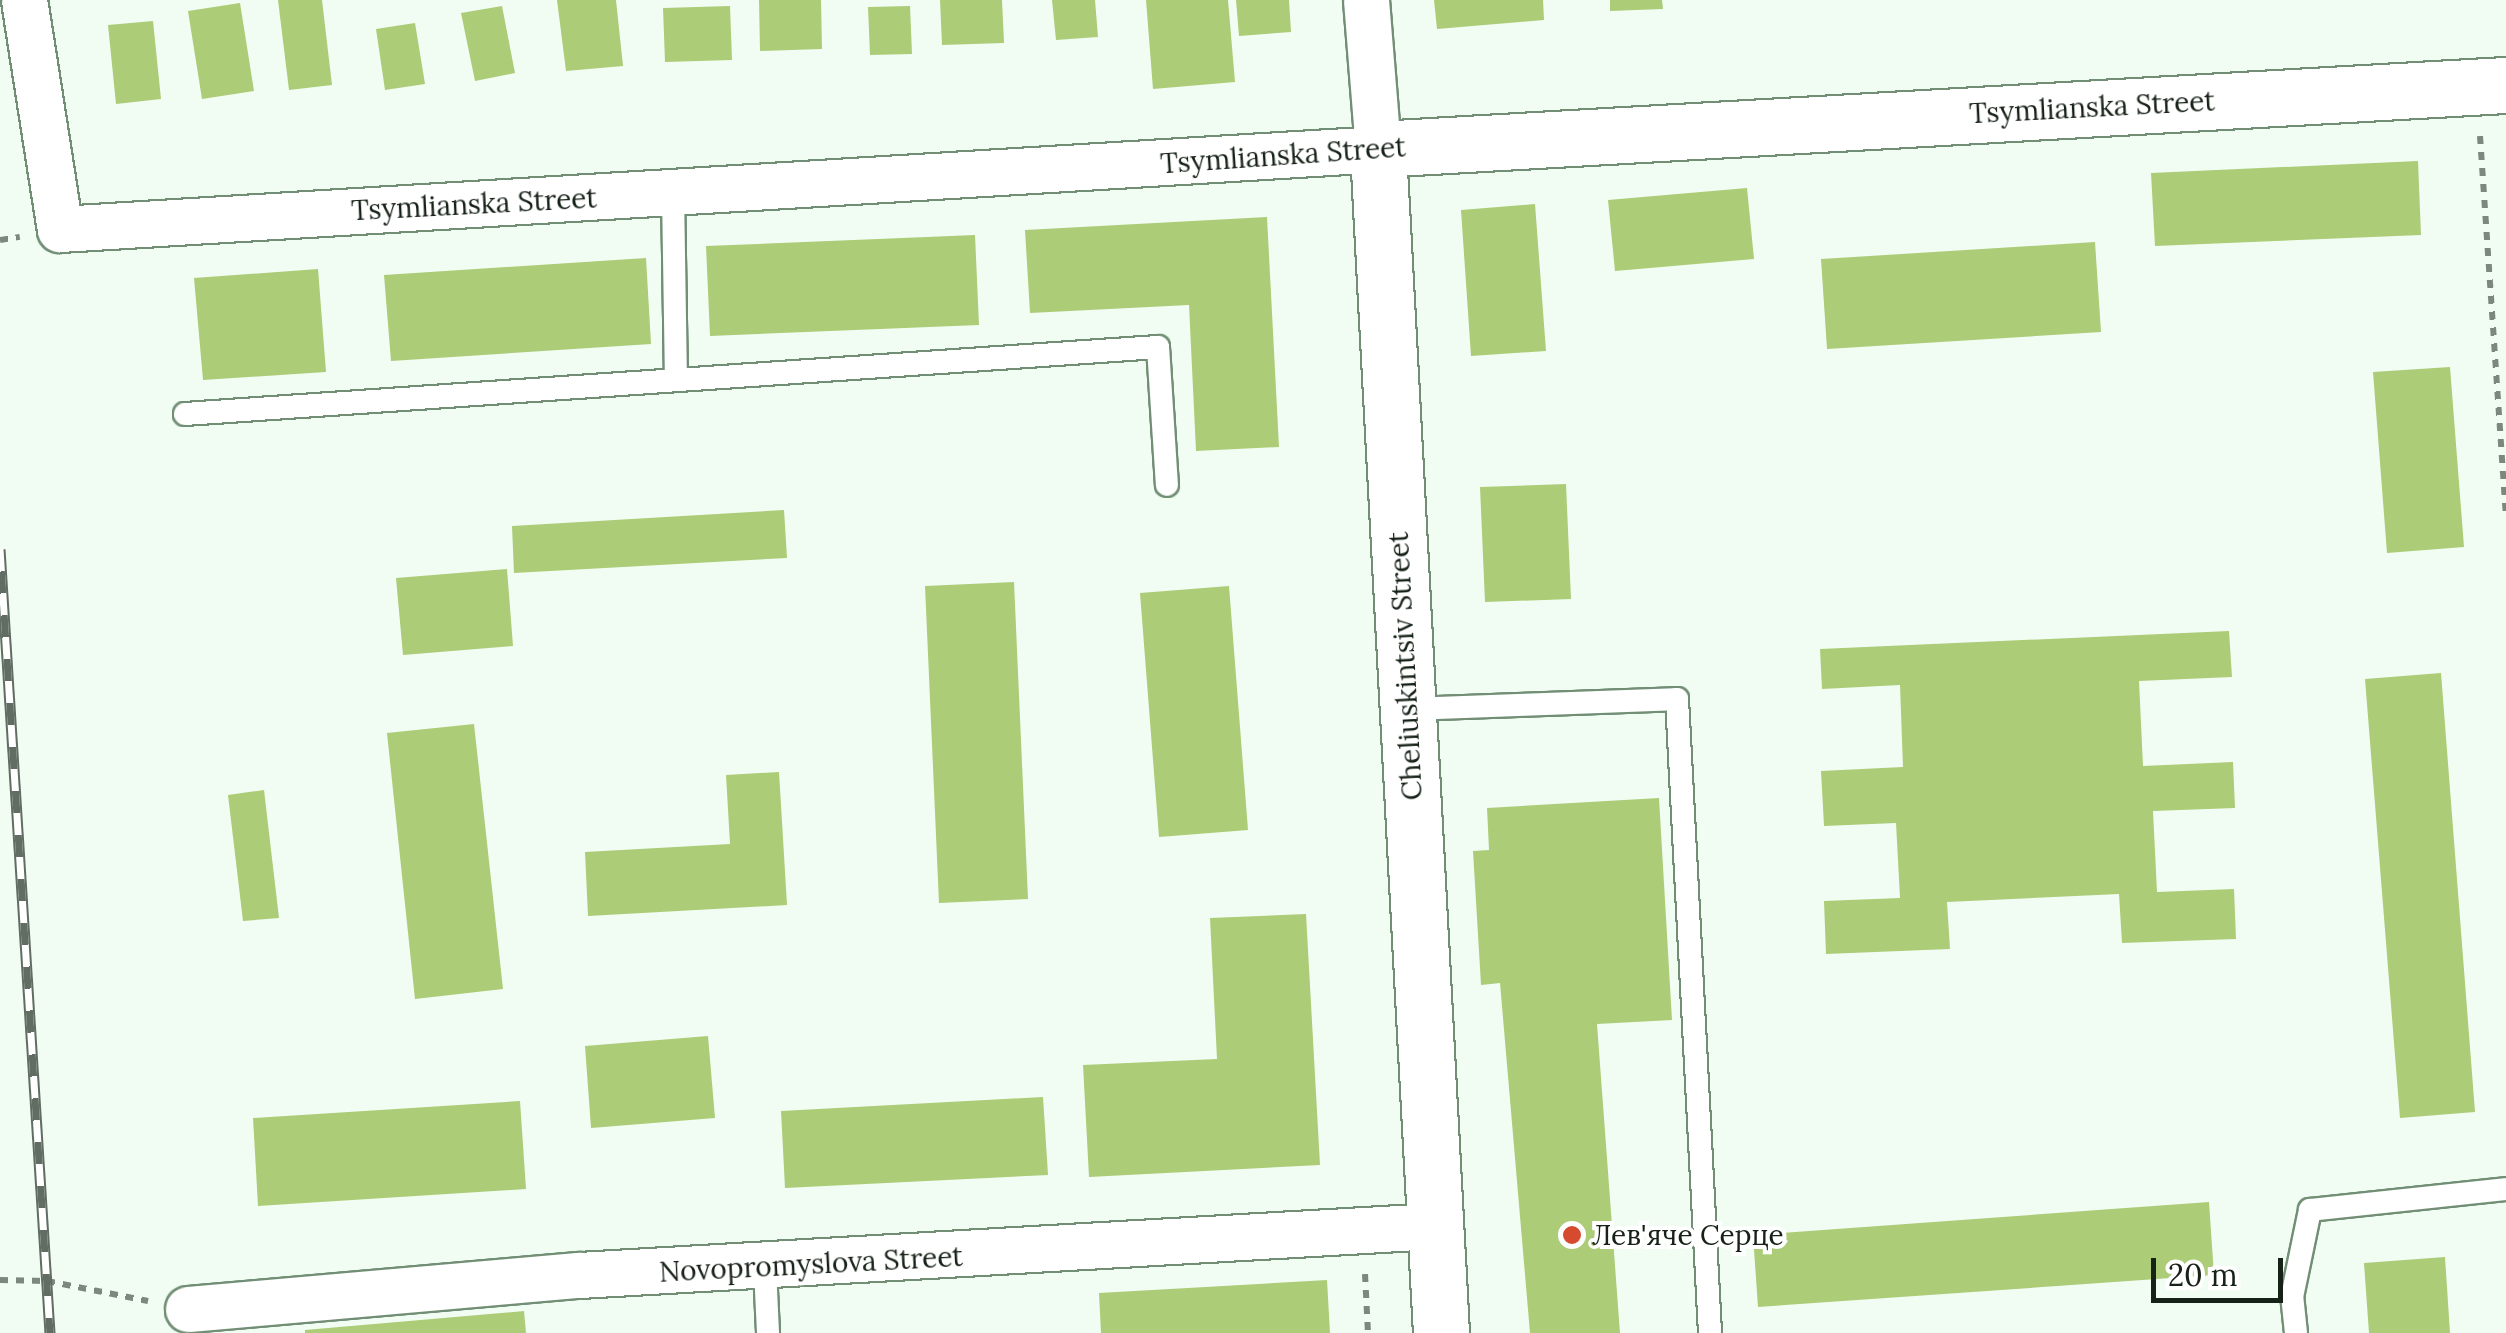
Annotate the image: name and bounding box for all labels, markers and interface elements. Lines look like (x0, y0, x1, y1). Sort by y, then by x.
street label: Tsymlianska Street (1968, 84, 2216, 130)
street label: Tsymlianska Street (1159, 130, 1407, 180)
street label: Tsymlianska Street (350, 181, 598, 227)
street label: Cheliuskintsiv Street (1381, 531, 1429, 801)
place label: Лев'яче Серце (1592, 1218, 1784, 1252)
marker: Лев'яче Серце (1561, 1224, 1583, 1246)
scale bar (2156, 1238, 2288, 1300)
street label: Novopromyslova Street (658, 1239, 964, 1289)
text: 20 m (2168, 1256, 2237, 1294)

